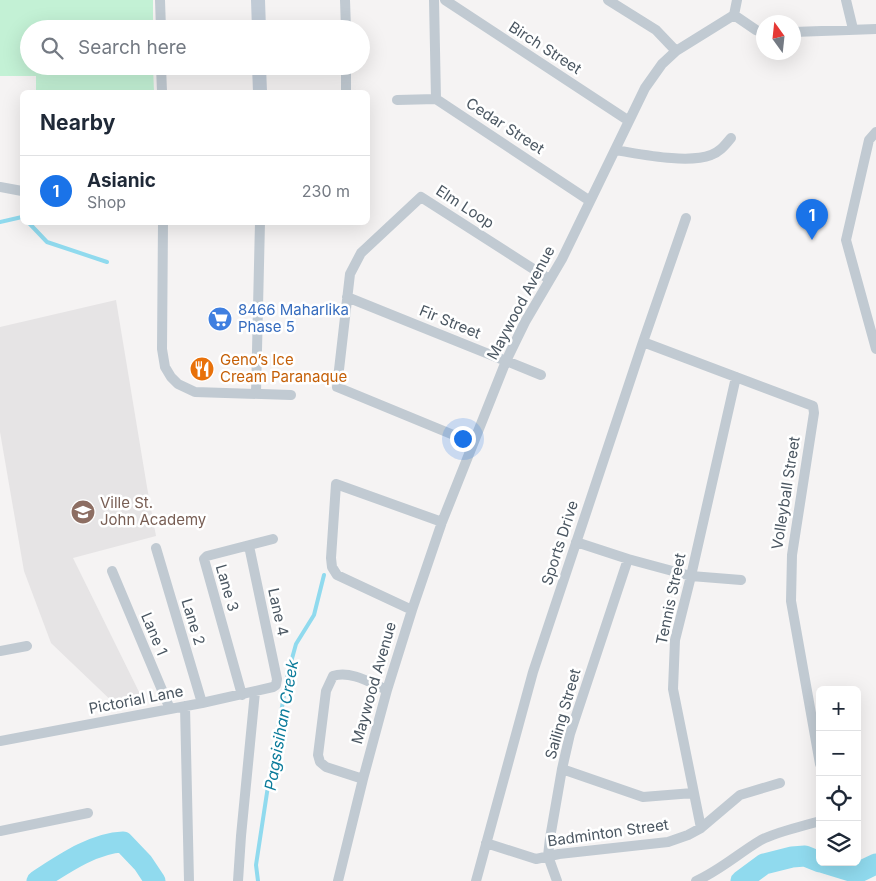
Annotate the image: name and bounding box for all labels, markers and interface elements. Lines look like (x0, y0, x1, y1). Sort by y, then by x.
north arrow (756, 15, 801, 60)
street label: Birch Street (505, 17, 585, 78)
search box (20, 20, 370, 75)
icon: search (38, 34, 66, 62)
text: Search here (78, 36, 187, 59)
street label: Cedar Street (463, 93, 548, 158)
text: Nearby (40, 110, 115, 135)
text: Asianic (87, 169, 156, 192)
text: 1 (53, 181, 59, 201)
text: 230 m (302, 181, 350, 201)
street label: Elm Loop (433, 181, 498, 232)
text: Shop (87, 192, 126, 212)
pin: 1 (796, 199, 828, 240)
street label: Maywood Avenue (483, 243, 559, 363)
place label: 8466 Maharlika Phase 5 (238, 300, 349, 336)
street label: Fir Street (417, 301, 484, 342)
supermarket icon: 8466 Maharlika Phase 5 (207, 306, 233, 332)
place label: Geno’s Ice Cream Paranaque (220, 350, 347, 386)
restaurant icon: Geno’s Ice Cream Paranaque (189, 356, 215, 382)
your location (450, 426, 476, 452)
street label: Volleyball Street (767, 435, 804, 551)
place label: Ville St. John Academy (100, 493, 207, 529)
street label: Sports Drive (537, 498, 582, 588)
school or university icon: Ville St. John Academy (70, 499, 96, 525)
street label: Tennis Street (652, 551, 689, 646)
street label: Lane 3 (212, 562, 243, 614)
street label: Lane 4 (264, 586, 293, 638)
street label: Lane 2 (177, 596, 210, 648)
street label: Lane 1 (137, 609, 172, 658)
street label: Maywood Avenue (347, 620, 400, 746)
water label: Pagsisihan Creek (260, 658, 302, 792)
street label: Sailing Street (540, 666, 585, 761)
street label: Pictorial Lane (87, 681, 185, 718)
map controls (816, 686, 861, 866)
button: + (816, 686, 861, 731)
button: − (816, 731, 861, 776)
button: locate (816, 776, 861, 821)
street label: Badminton Street (546, 815, 670, 850)
button: layers (816, 821, 861, 866)

